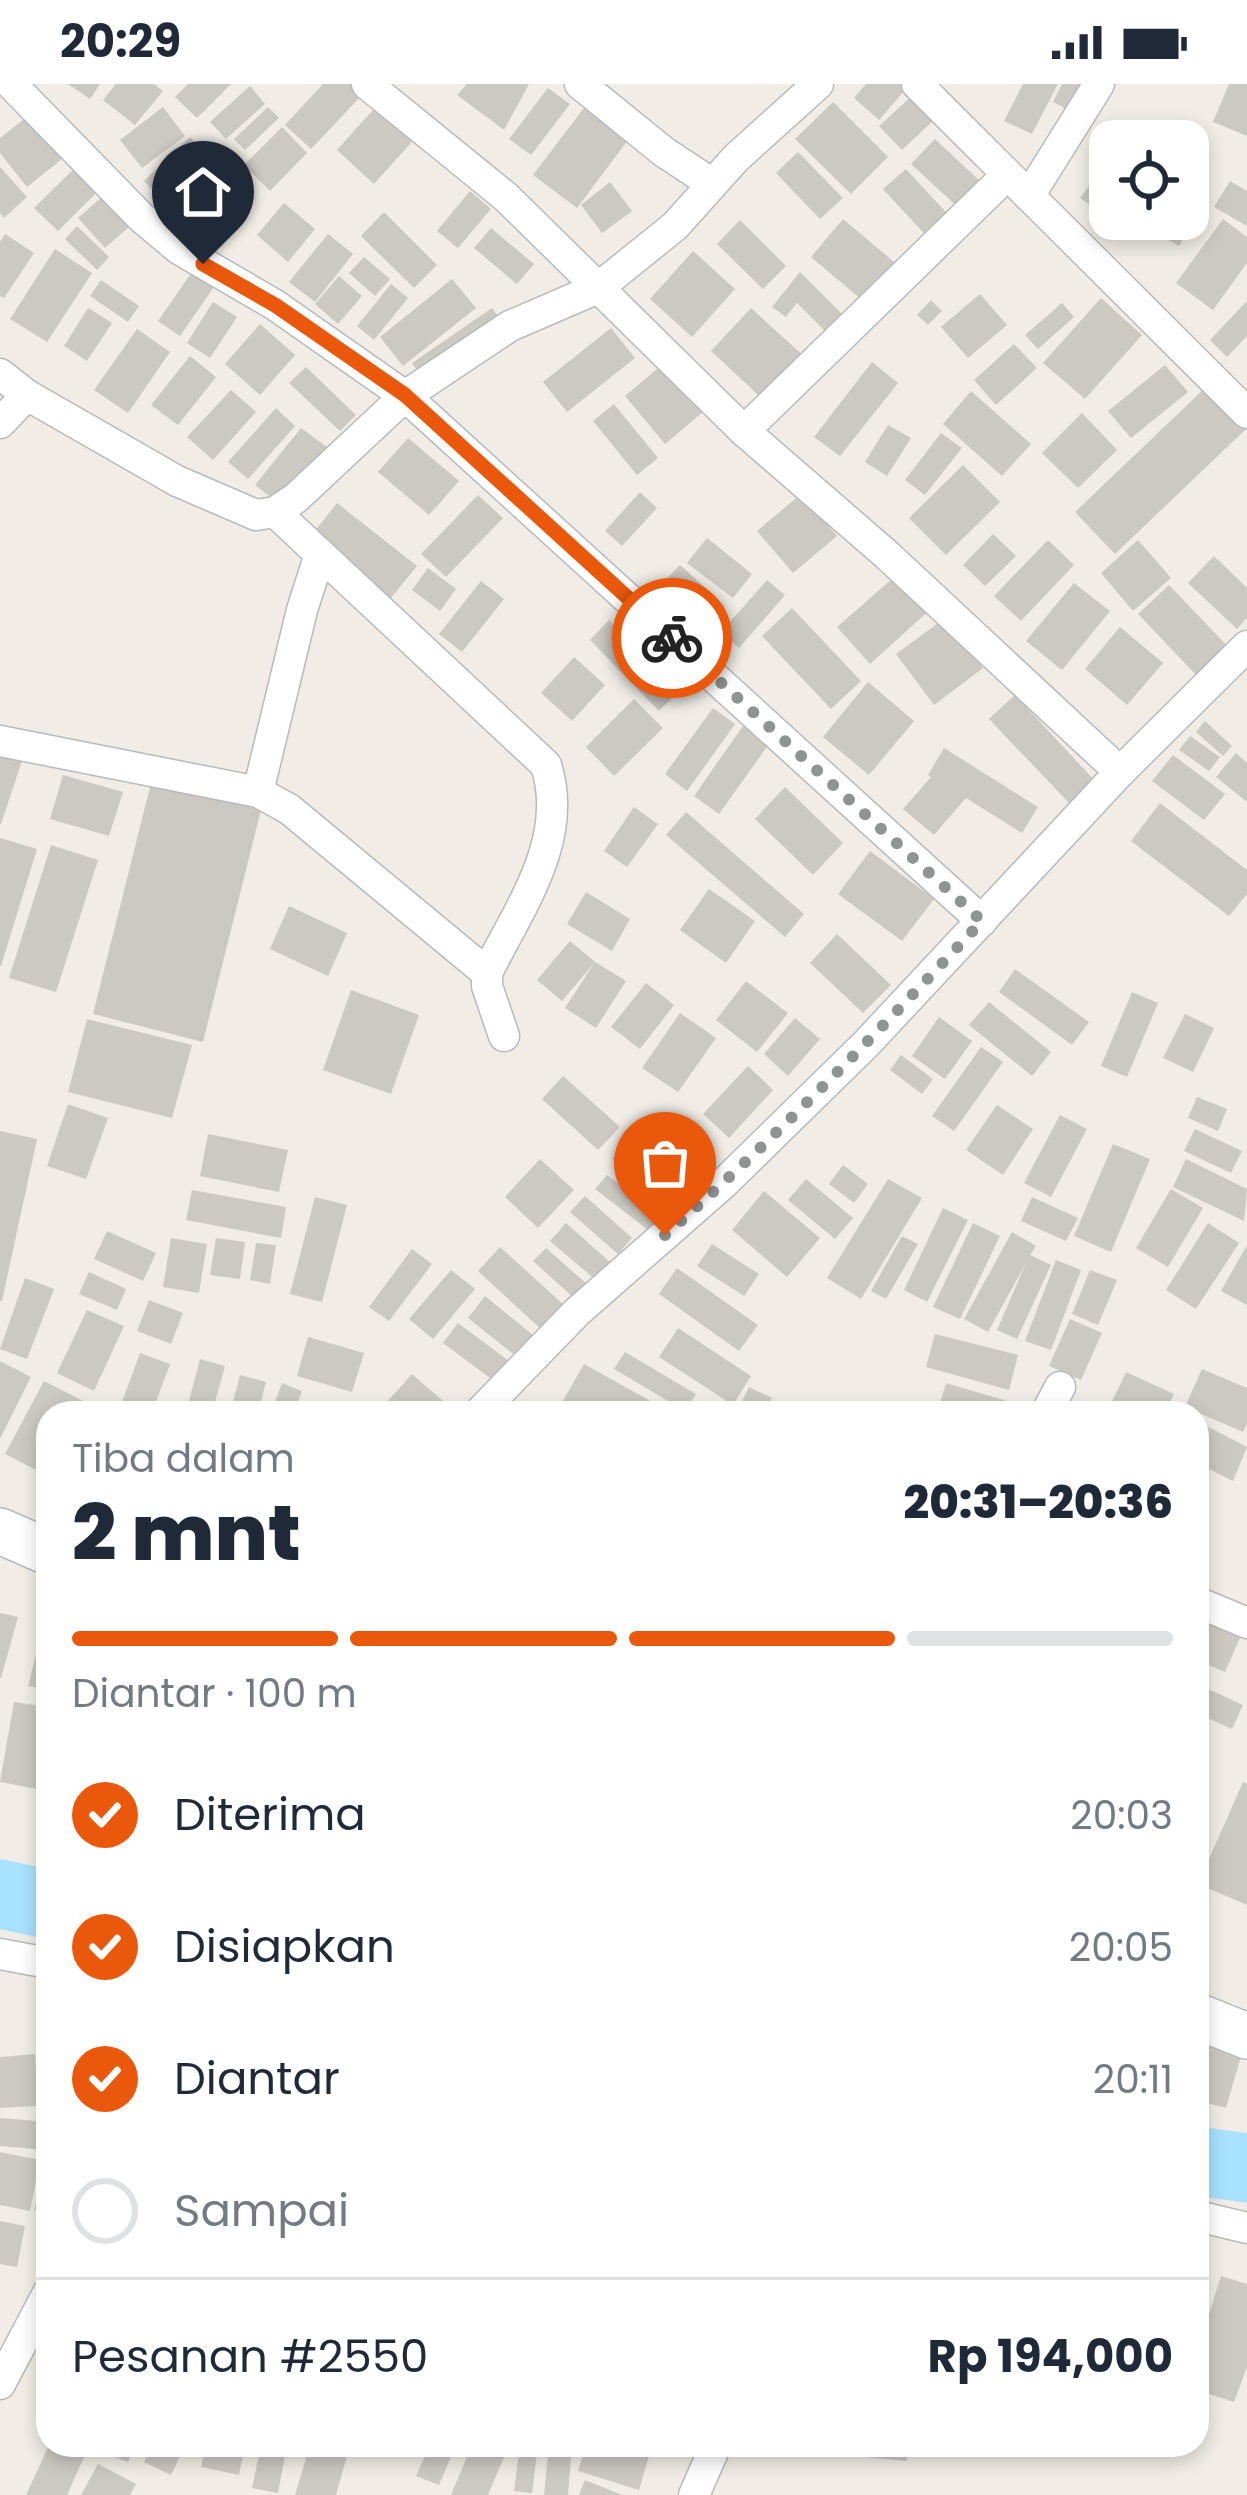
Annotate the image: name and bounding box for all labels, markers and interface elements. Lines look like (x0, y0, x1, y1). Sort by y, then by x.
text: 20:29 (60, 10, 181, 73)
map controls (1089, 120, 1209, 240)
button: locate (1089, 120, 1209, 240)
pin (152, 141, 254, 264)
icon: home (170, 159, 236, 225)
courier (612, 578, 732, 698)
icon: bike (639, 605, 705, 671)
pin (614, 1112, 716, 1235)
icon: bag (632, 1130, 698, 1196)
text: Tiba dalam (72, 1431, 295, 1486)
text: 20:31–20:36 (904, 1471, 1173, 1534)
text: 2 mnt (72, 1478, 301, 1587)
text: Diantar · 100 m (72, 1666, 357, 1721)
icon: check (72, 1782, 138, 1848)
text: Diterima (174, 1783, 366, 1846)
text: 20:03 (1070, 1788, 1173, 1843)
icon: check (72, 1914, 138, 1980)
text: Disiapkan (174, 1915, 395, 1978)
text: 20:05 (1069, 1920, 1173, 1975)
icon: check (72, 2046, 138, 2112)
text: Diantar (174, 2047, 340, 2110)
text: 20:11 (1093, 2052, 1173, 2107)
text: Sampai (174, 2179, 349, 2242)
text: Pesanan #2550 (72, 2325, 428, 2388)
text: Rp 194,000 (928, 2325, 1173, 2388)

